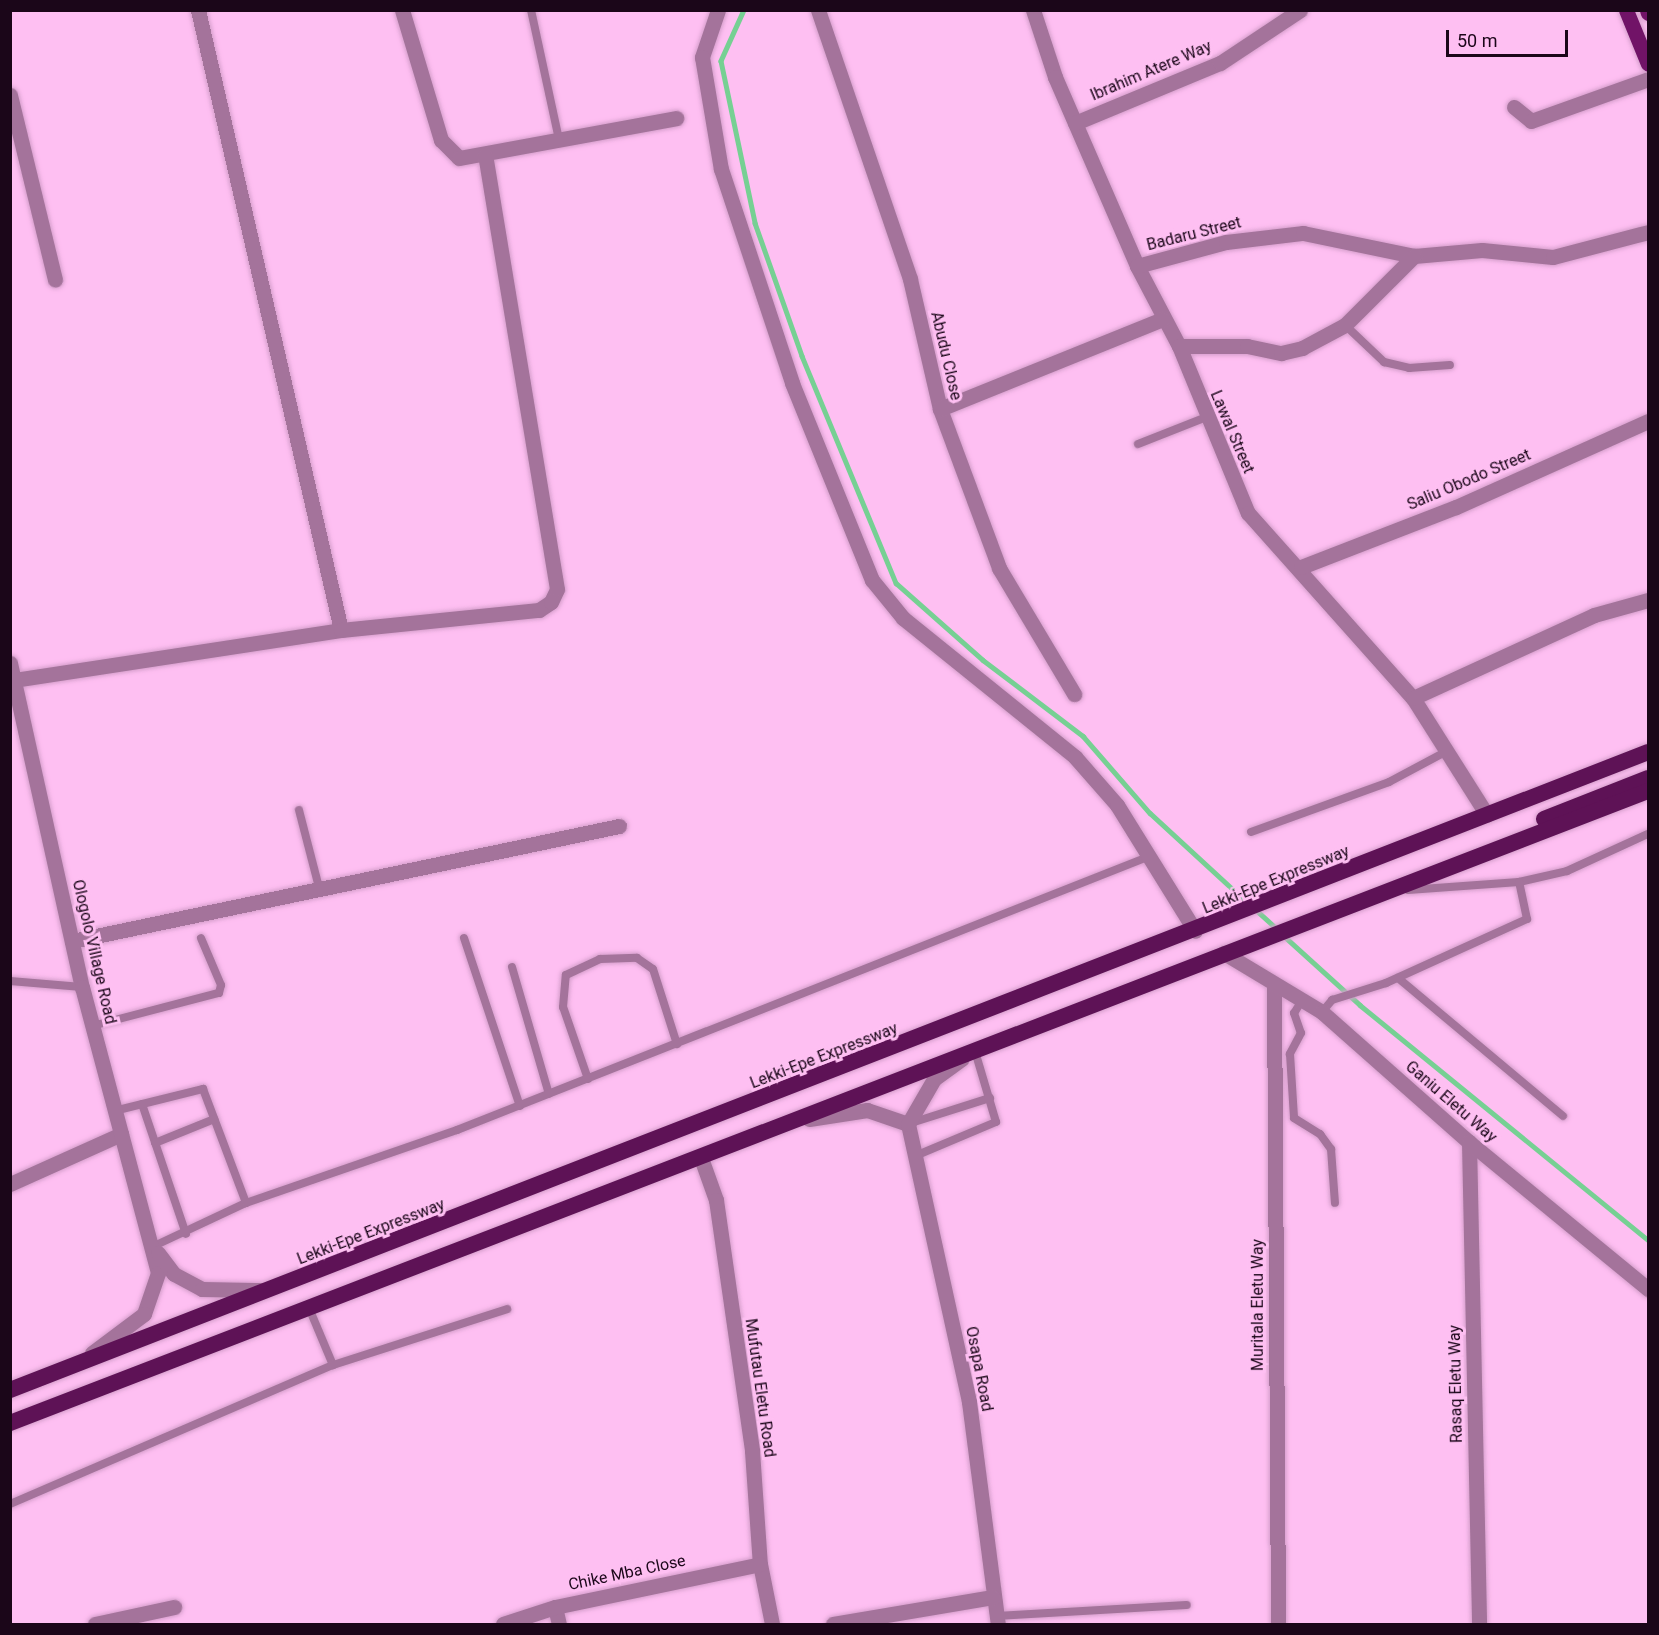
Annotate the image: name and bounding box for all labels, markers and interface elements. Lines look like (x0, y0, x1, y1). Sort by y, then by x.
scale bar (1449, 18, 1570, 56)
text: 50 m (1457, 30, 1497, 51)
street label: Ibrahim Atere Way (1088, 37, 1214, 105)
street label: Badaru Street (1145, 213, 1243, 255)
street label: Abudu Close (926, 310, 966, 402)
street label: Lawal Street (1206, 388, 1258, 476)
street label: Saliu Obodo Street (1404, 445, 1534, 515)
street label: Lekki-Epe Expressway (1200, 842, 1352, 918)
street label: Ologolo Village Road (68, 878, 120, 1026)
street label: Lekki-Epe Expressway (747, 1019, 901, 1093)
street label: Ganiu Eletu Way (1401, 1057, 1501, 1147)
street label: Lekki-Epe Expressway (294, 1195, 448, 1269)
street label: Muritala Eletu Way (1248, 1239, 1268, 1371)
street label: Mufutau Eletu Road (741, 1317, 779, 1459)
street label: Osapa Road (961, 1325, 997, 1413)
street label: Rasaq Eletu Way (1445, 1325, 1467, 1443)
street label: Chike Mba Close (567, 1551, 687, 1595)

